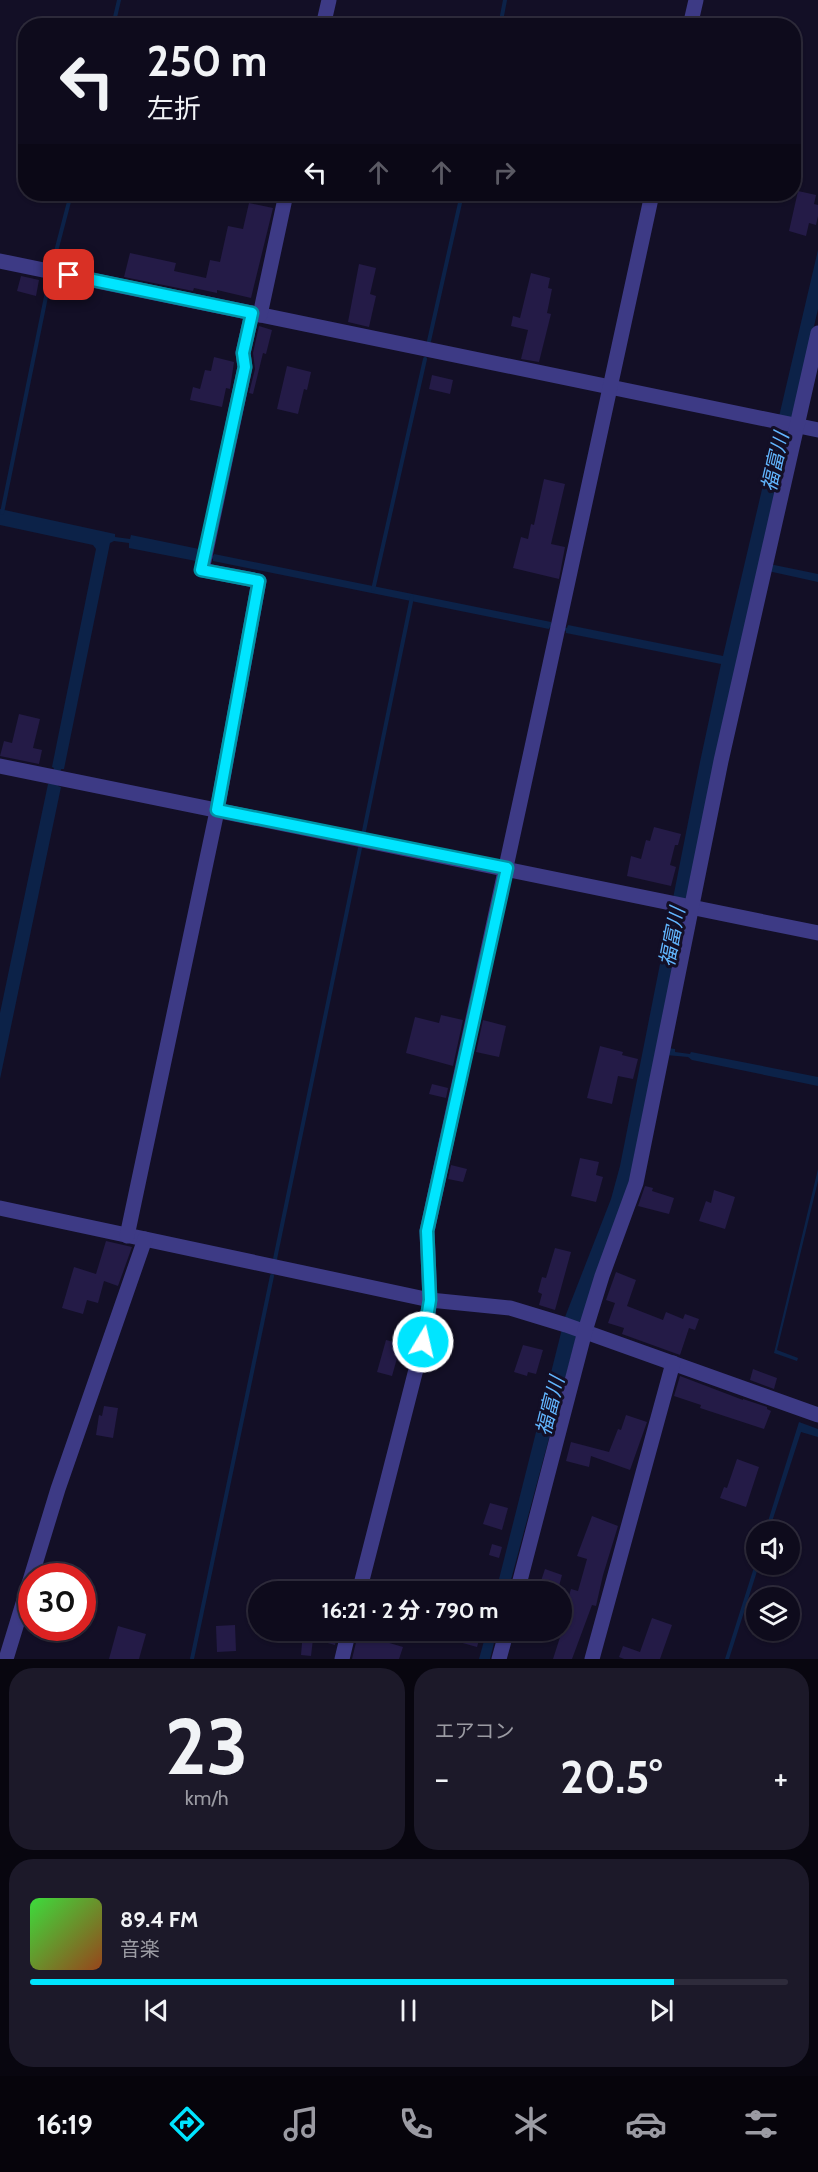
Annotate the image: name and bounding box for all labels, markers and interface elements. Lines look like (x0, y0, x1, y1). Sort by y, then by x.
text: 250 m (147, 35, 267, 87)
icon: left (48, 42, 126, 120)
text: 左折 (147, 92, 201, 125)
icon: left (299, 156, 332, 189)
icon: ahead (362, 156, 395, 189)
icon: ahead (425, 156, 458, 189)
icon: right (488, 156, 521, 189)
pin (43, 249, 94, 300)
icon: arrive (52, 258, 85, 291)
water label: 福富川 (757, 428, 794, 494)
water label: 福富川 (654, 903, 690, 969)
position arrow (391, 1310, 455, 1374)
water label: 福富川 (531, 1372, 569, 1438)
map controls (746, 1521, 800, 1641)
button: sound (746, 1521, 800, 1575)
speed limit sign: 30 (18, 1563, 96, 1641)
button: layers (746, 1587, 800, 1641)
text: 16:21 · 2 分 · 790 m (322, 1597, 498, 1624)
text: 23 (165, 1699, 248, 1794)
text: エアコン (435, 1719, 515, 1743)
text: 20.5° (560, 1750, 662, 1804)
text: − (435, 1758, 449, 1798)
text: + (773, 1758, 788, 1798)
text: km/h (185, 1786, 229, 1810)
text: 89.4 FM (120, 1906, 198, 1933)
text: 音楽 (120, 1937, 160, 1961)
icon: previous (140, 1994, 173, 2027)
icon: pause (392, 1994, 425, 2027)
icon: next (645, 1994, 678, 2027)
icon: directions (166, 2103, 208, 2145)
icon: music (280, 2103, 322, 2145)
icon: phone (395, 2103, 437, 2145)
icon: climate (510, 2103, 552, 2145)
icon: car (625, 2103, 667, 2145)
icon: filters (740, 2103, 782, 2145)
text: 16:19 (36, 2108, 93, 2141)

